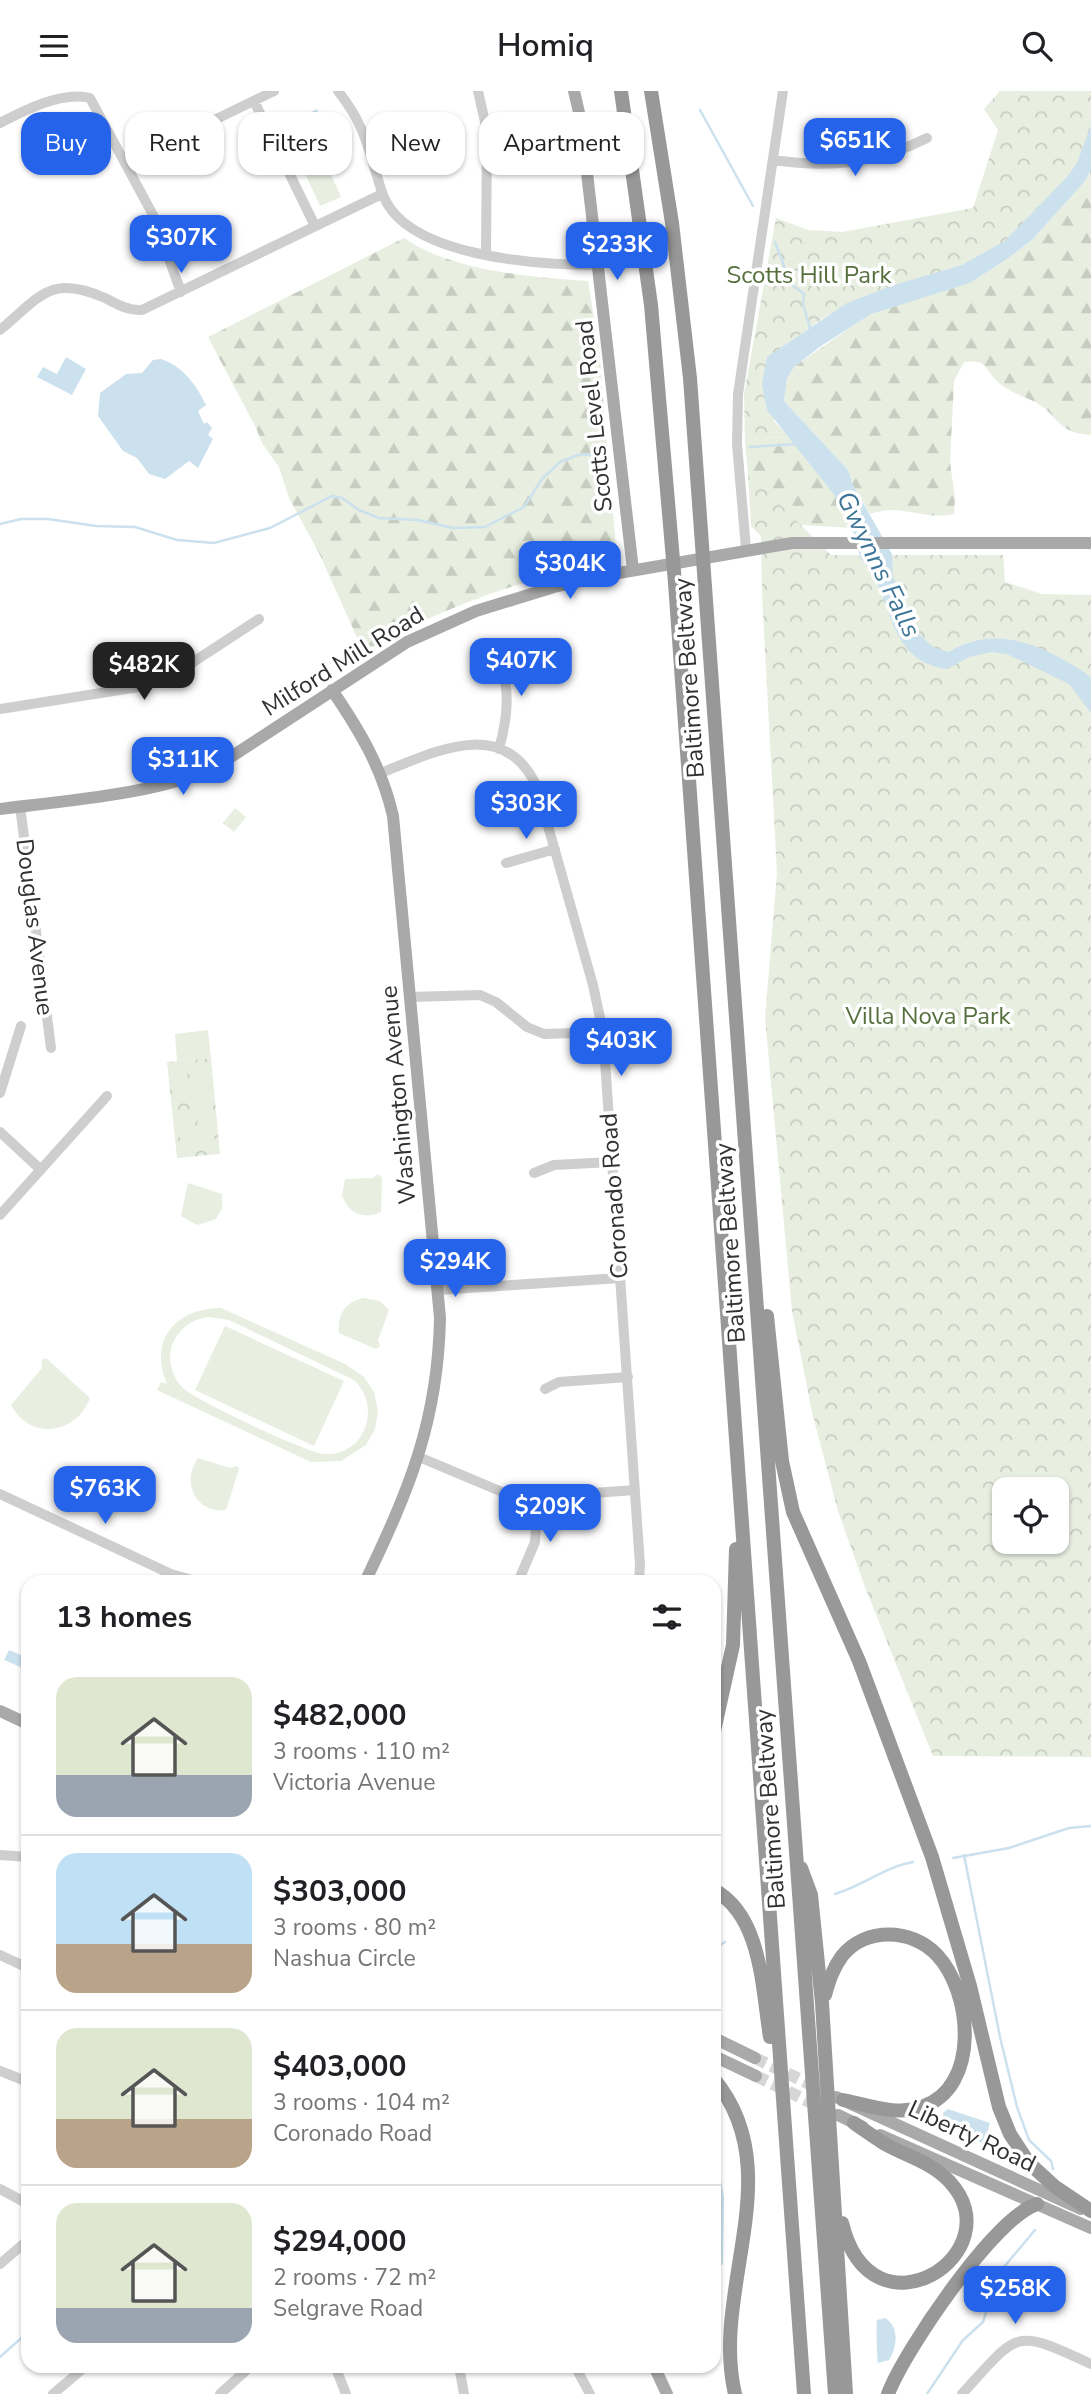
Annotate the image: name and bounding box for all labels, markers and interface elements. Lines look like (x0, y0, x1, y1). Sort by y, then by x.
text: Homiq (497, 24, 594, 67)
icon: menu (35, 27, 73, 65)
icon: search (1018, 27, 1056, 65)
chip: Buy (21, 112, 111, 175)
chip: Rent (125, 112, 224, 175)
chip: Filters (238, 112, 352, 175)
chip: New (366, 112, 465, 175)
chip: Apartment (479, 112, 644, 175)
pin: $651K (806, 119, 904, 178)
text: $651K (820, 125, 890, 156)
pin: $307K (132, 215, 230, 275)
text: $307K (146, 222, 216, 253)
pin: $233K (568, 223, 666, 282)
text: $233K (582, 229, 652, 260)
park label: Scotts Hill Park (726, 259, 893, 291)
street label: Scotts Level Road (568, 319, 620, 513)
water label: Gwynns Falls (828, 485, 929, 643)
pin: $304K (521, 541, 619, 601)
text: $304K (535, 548, 605, 579)
street label: Baltimore Beltway (666, 576, 712, 779)
street label: Milford Mill Road (256, 598, 430, 724)
pin: $407K (472, 639, 570, 698)
pin: $482K (95, 643, 193, 702)
text: $407K (486, 645, 556, 676)
text: $482K (109, 649, 179, 680)
pin: $311K (134, 737, 232, 797)
text: $311K (148, 744, 218, 775)
pin: $303K (477, 781, 575, 841)
text: $303K (491, 788, 561, 819)
street label: Douglas Avenue (8, 837, 62, 1017)
street label: Washington Avenue (373, 984, 423, 1206)
park label: Villa Nova Park (844, 1000, 1012, 1032)
pin: $403K (572, 1019, 670, 1078)
text: $403K (586, 1025, 656, 1056)
street label: Coronado Road (592, 1112, 636, 1280)
street label: Baltimore Beltway (707, 1141, 753, 1344)
pin: $294K (406, 1239, 504, 1299)
text: $294K (420, 1246, 490, 1277)
pin: $763K (56, 1467, 154, 1526)
text: $763K (70, 1473, 140, 1504)
map controls (992, 1477, 1069, 1554)
button: locate (992, 1477, 1069, 1554)
pin: $209K (501, 1485, 599, 1544)
text: $209K (515, 1491, 585, 1522)
text: 13 homes (56, 1597, 192, 1638)
icon: filters (648, 1598, 686, 1636)
text: $482,000 (273, 1695, 406, 1736)
icon: home (112, 1705, 196, 1789)
street label: Baltimore Beltway (747, 1707, 793, 1910)
text: 3 rooms · 110 m² (273, 1736, 450, 1767)
text: Victoria Avenue (273, 1767, 436, 1798)
text: $303,000 (273, 1871, 406, 1912)
icon: home (112, 1881, 196, 1965)
text: 3 rooms · 80 m² (273, 1912, 436, 1943)
text: Nashua Circle (273, 1943, 416, 1974)
text: $403,000 (273, 2046, 406, 2087)
icon: home (112, 2056, 196, 2140)
text: 3 rooms · 104 m² (273, 2087, 450, 2118)
street label: Liberty Road (903, 2092, 1041, 2180)
text: Coronado Road (273, 2118, 432, 2149)
text: $294,000 (273, 2221, 406, 2262)
icon: home (112, 2231, 196, 2315)
text: 2 rooms · 72 m² (273, 2262, 436, 2293)
pin: $258K (966, 2267, 1064, 2326)
text: $258K (980, 2273, 1050, 2304)
text: Selgrave Road (273, 2293, 423, 2324)

